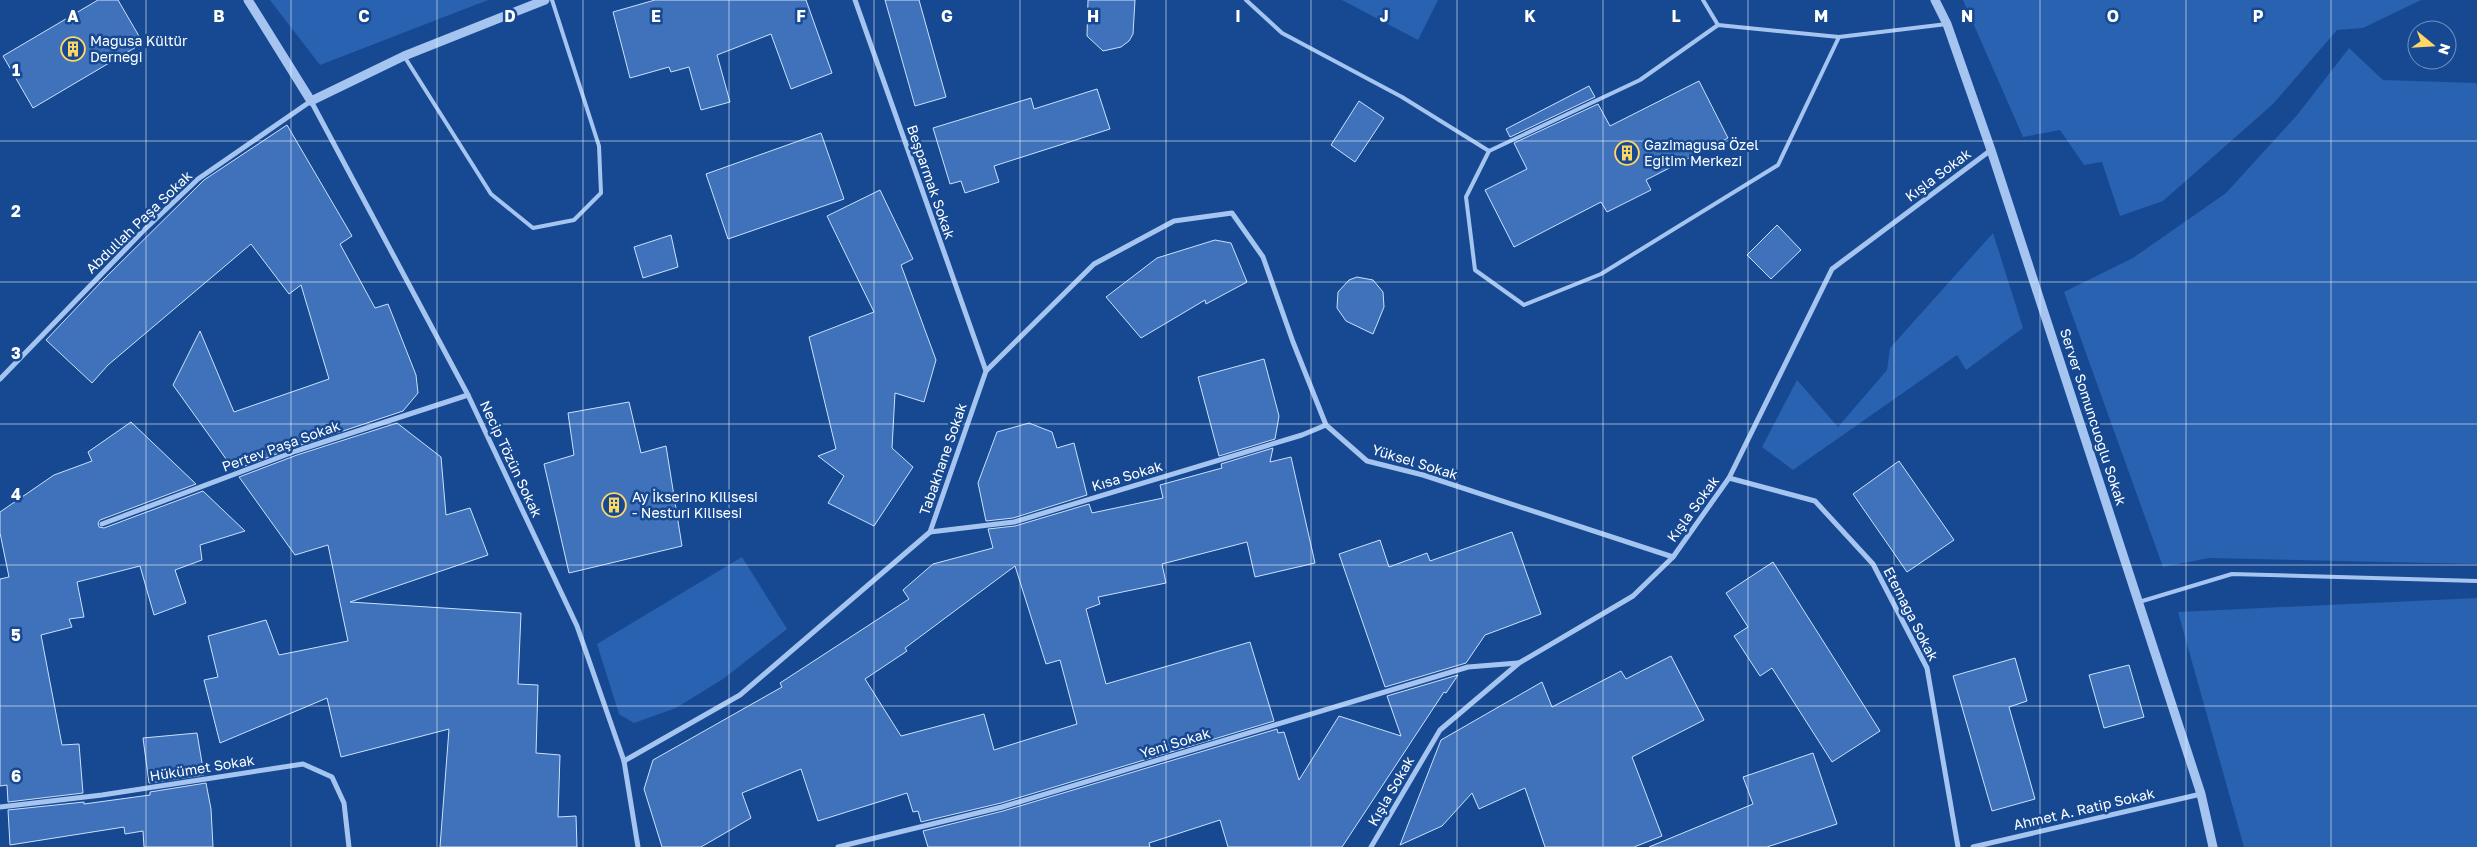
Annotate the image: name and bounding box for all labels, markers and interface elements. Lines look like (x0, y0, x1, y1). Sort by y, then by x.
text: A (67, 6, 79, 26)
text: B (213, 6, 225, 26)
text: C (358, 6, 370, 26)
text: D (504, 6, 516, 26)
text: E (651, 6, 661, 26)
text: F (796, 6, 806, 26)
text: G (941, 6, 953, 26)
text: H (1087, 6, 1099, 26)
text: I (1235, 6, 1241, 26)
text: J (1379, 6, 1389, 26)
text: K (1524, 6, 1536, 26)
text: L (1671, 6, 1681, 26)
text: M (1814, 6, 1828, 26)
text: N (1961, 6, 1973, 26)
text: O (2107, 6, 2119, 26)
text: P (2253, 6, 2264, 26)
north arrow (2407, 20, 2457, 70)
place label: Mağusa Kültür Derneği (90, 32, 188, 65)
building icon: Mağusa Kültür Derneği (60, 36, 86, 62)
text: N (2435, 41, 2455, 57)
text: 1 (12, 60, 20, 80)
street label: Beşparmak Sokak (904, 123, 959, 241)
place label: Gazimağusa Özel Eğitim Merkezi (1644, 136, 1759, 169)
building icon: Gazimağusa Özel Eğitim Merkezi (1614, 140, 1640, 166)
street label: Kışla Sokak (1902, 144, 1974, 205)
street label: Abdullah Paşa Sokak (82, 167, 195, 277)
text: 2 (11, 201, 21, 221)
street label: Server Somuncuoğlu Sokak (2057, 326, 2130, 507)
text: 3 (11, 343, 21, 363)
street label: Necip Tözün Sokak (477, 398, 546, 520)
street label: Tabakhane Sokak (915, 400, 970, 517)
street label: Pertev Paşa Sokak (219, 416, 342, 475)
street label: Yüksel Sokak (1370, 440, 1460, 483)
street label: Kısa Sokak (1089, 457, 1164, 494)
street label: Kışla Sokak (1663, 472, 1722, 545)
text: 4 (11, 484, 21, 504)
place label: Ay İkserino Kilisesi - Nesturi Kilisesi (632, 488, 758, 521)
building icon: Ay İkserino Kilisesi - Nesturi Kilisesi (601, 492, 627, 518)
street label: Etemağa Sokak (1880, 564, 1943, 664)
text: 5 (11, 625, 21, 645)
street label: Yeni Sokak (1138, 724, 1212, 761)
street label: Hükümet Sokak (148, 751, 256, 784)
street label: Kışla Sokak (1364, 753, 1417, 829)
text: 6 (11, 766, 21, 786)
street label: Ahmet A. Ratip Sokak (2012, 784, 2156, 833)

